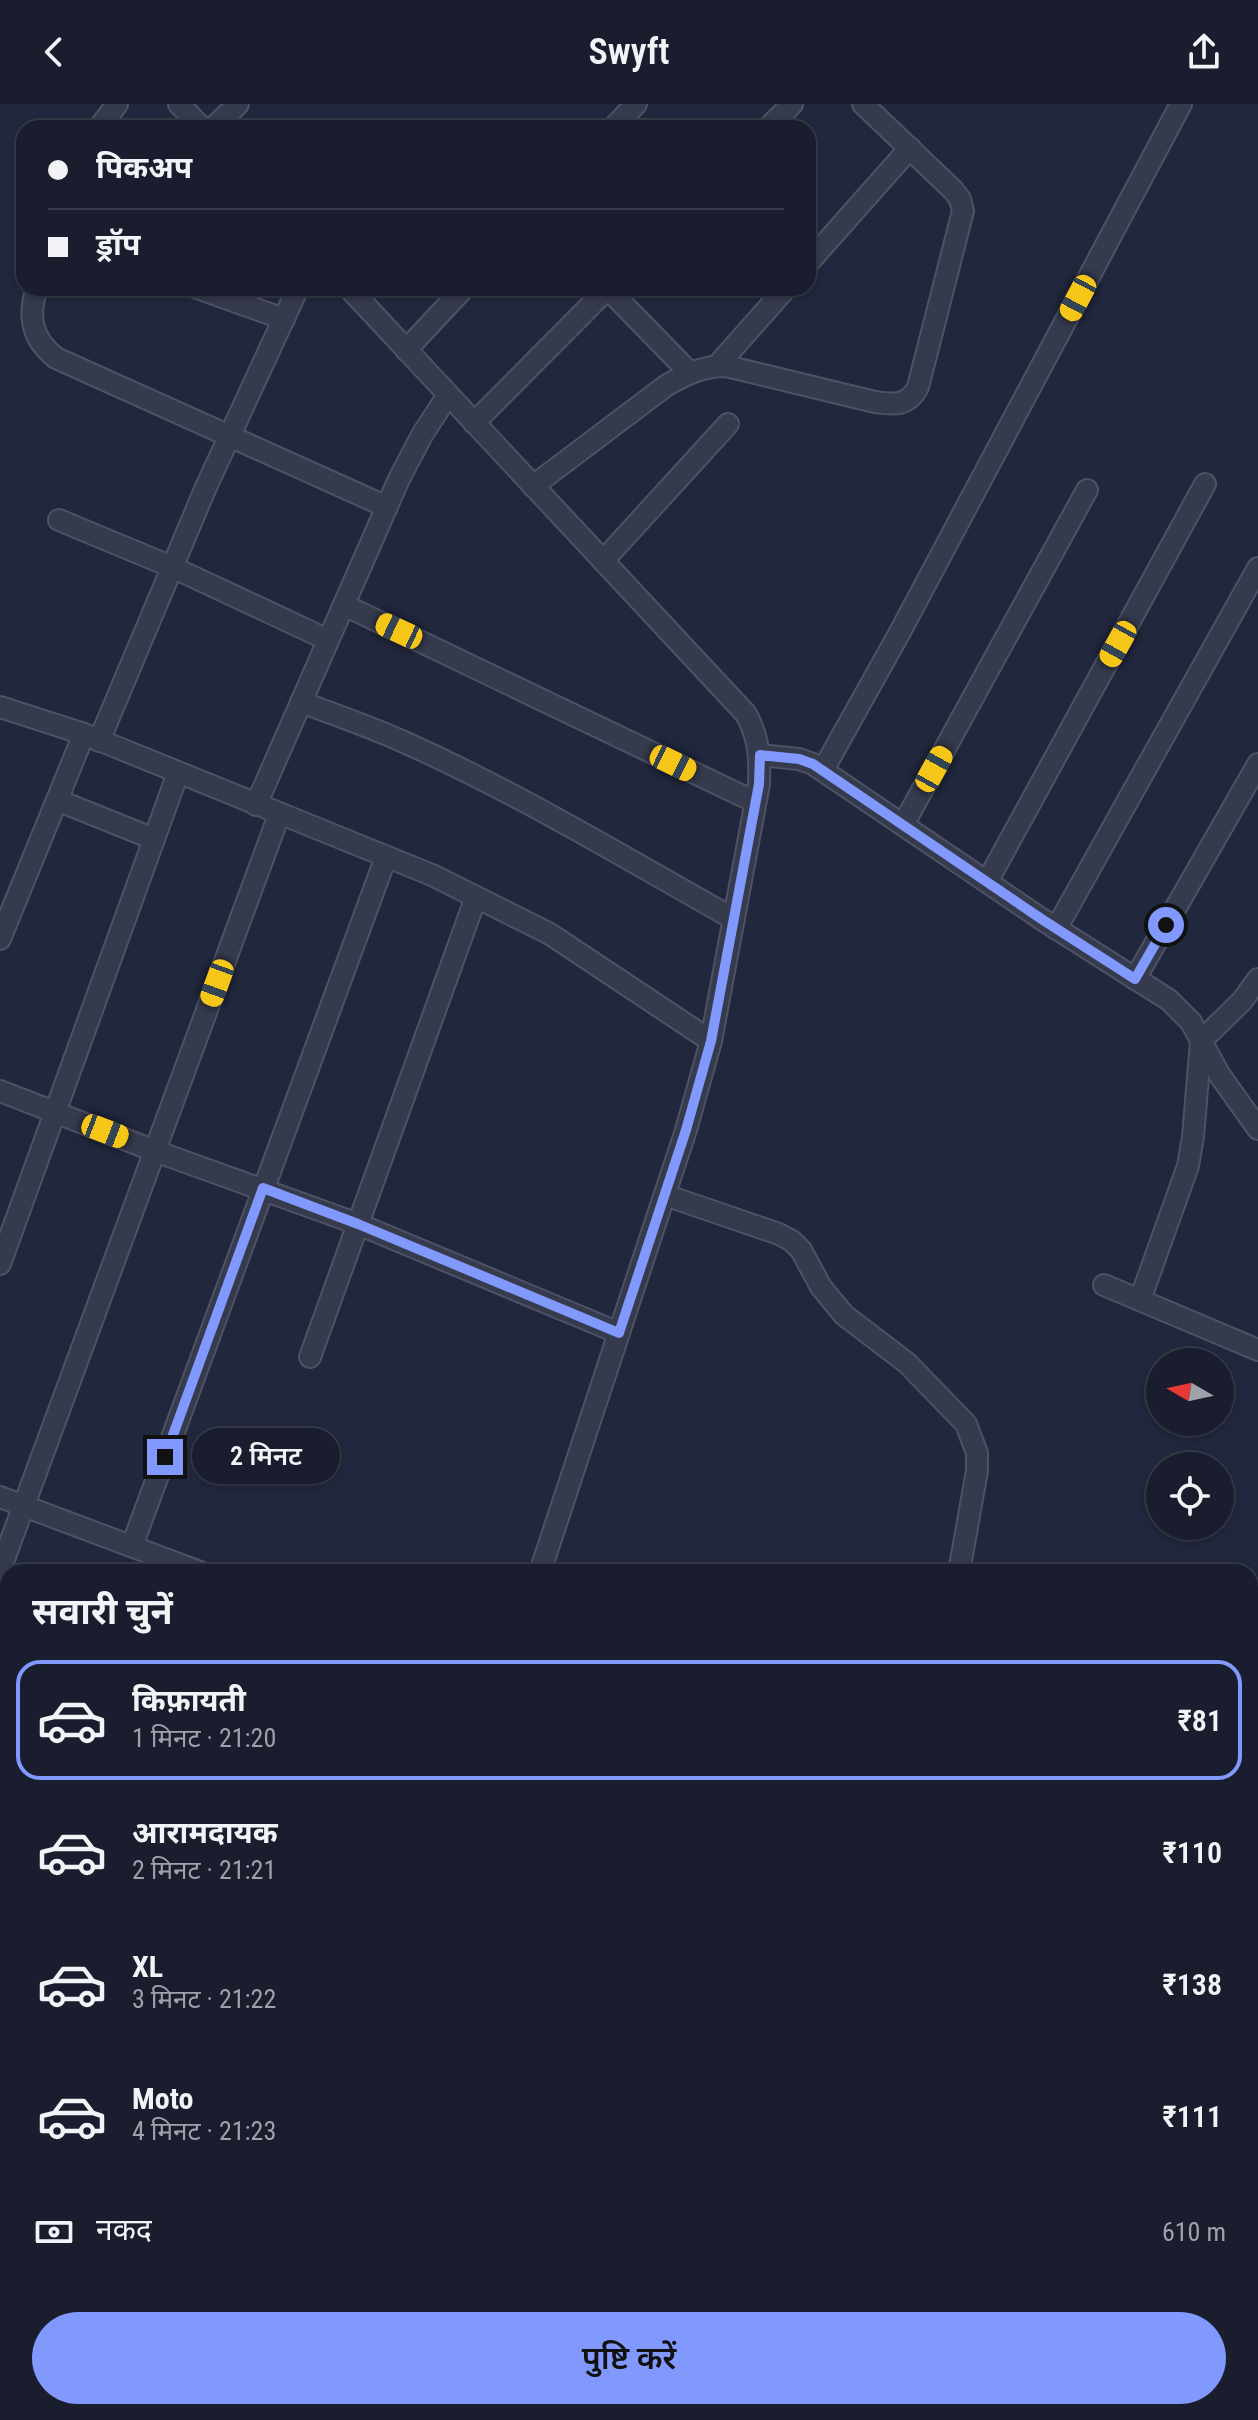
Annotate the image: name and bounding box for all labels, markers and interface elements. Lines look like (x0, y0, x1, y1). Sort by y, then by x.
icon: back (32, 30, 76, 74)
icon: share (1182, 30, 1226, 74)
text: Swyft (589, 31, 669, 73)
text: पिकअप (96, 150, 192, 185)
text: ड्रॉप (96, 227, 140, 262)
car (1056, 271, 1100, 325)
car (372, 610, 426, 652)
car (1096, 617, 1140, 671)
car (646, 742, 700, 784)
car (912, 742, 956, 796)
route start (1148, 907, 1184, 943)
car (198, 956, 236, 1010)
car (78, 1111, 132, 1151)
north arrow (1146, 1348, 1234, 1436)
map controls (1146, 1348, 1234, 1540)
callout: 2 मिनट (193, 1429, 341, 1485)
route end (147, 1439, 183, 1475)
text: 2 मिनट (230, 1441, 302, 1471)
button: locate (1146, 1452, 1234, 1540)
text: सवारी चुनें (32, 1591, 173, 1633)
text: किफ़ायती (132, 1683, 246, 1718)
icon: car (36, 1684, 108, 1756)
text: ₹81 (1178, 1703, 1222, 1738)
text: 1 मिनट · 21:20 (132, 1723, 276, 1753)
text: आरामदायक (132, 1815, 278, 1850)
icon: car (36, 1816, 108, 1888)
text: ₹110 (1163, 1835, 1222, 1870)
text: 2 मिनट · 21:21 (132, 1855, 276, 1885)
icon: car (36, 1948, 108, 2020)
text: XL (132, 1949, 163, 1984)
text: ₹138 (1163, 1967, 1222, 2002)
text: 3 मिनट · 21:22 (132, 1984, 276, 2014)
icon: car (36, 2080, 108, 2152)
text: Moto (132, 2081, 193, 2116)
text: ₹111 (1163, 2099, 1222, 2134)
text: 4 मिनट · 21:23 (132, 2116, 276, 2146)
icon: cash (32, 2210, 76, 2254)
text: नकद (96, 2212, 152, 2247)
text: 610 m (1162, 2217, 1226, 2247)
button: पुष्टि करें (32, 2312, 1226, 2404)

